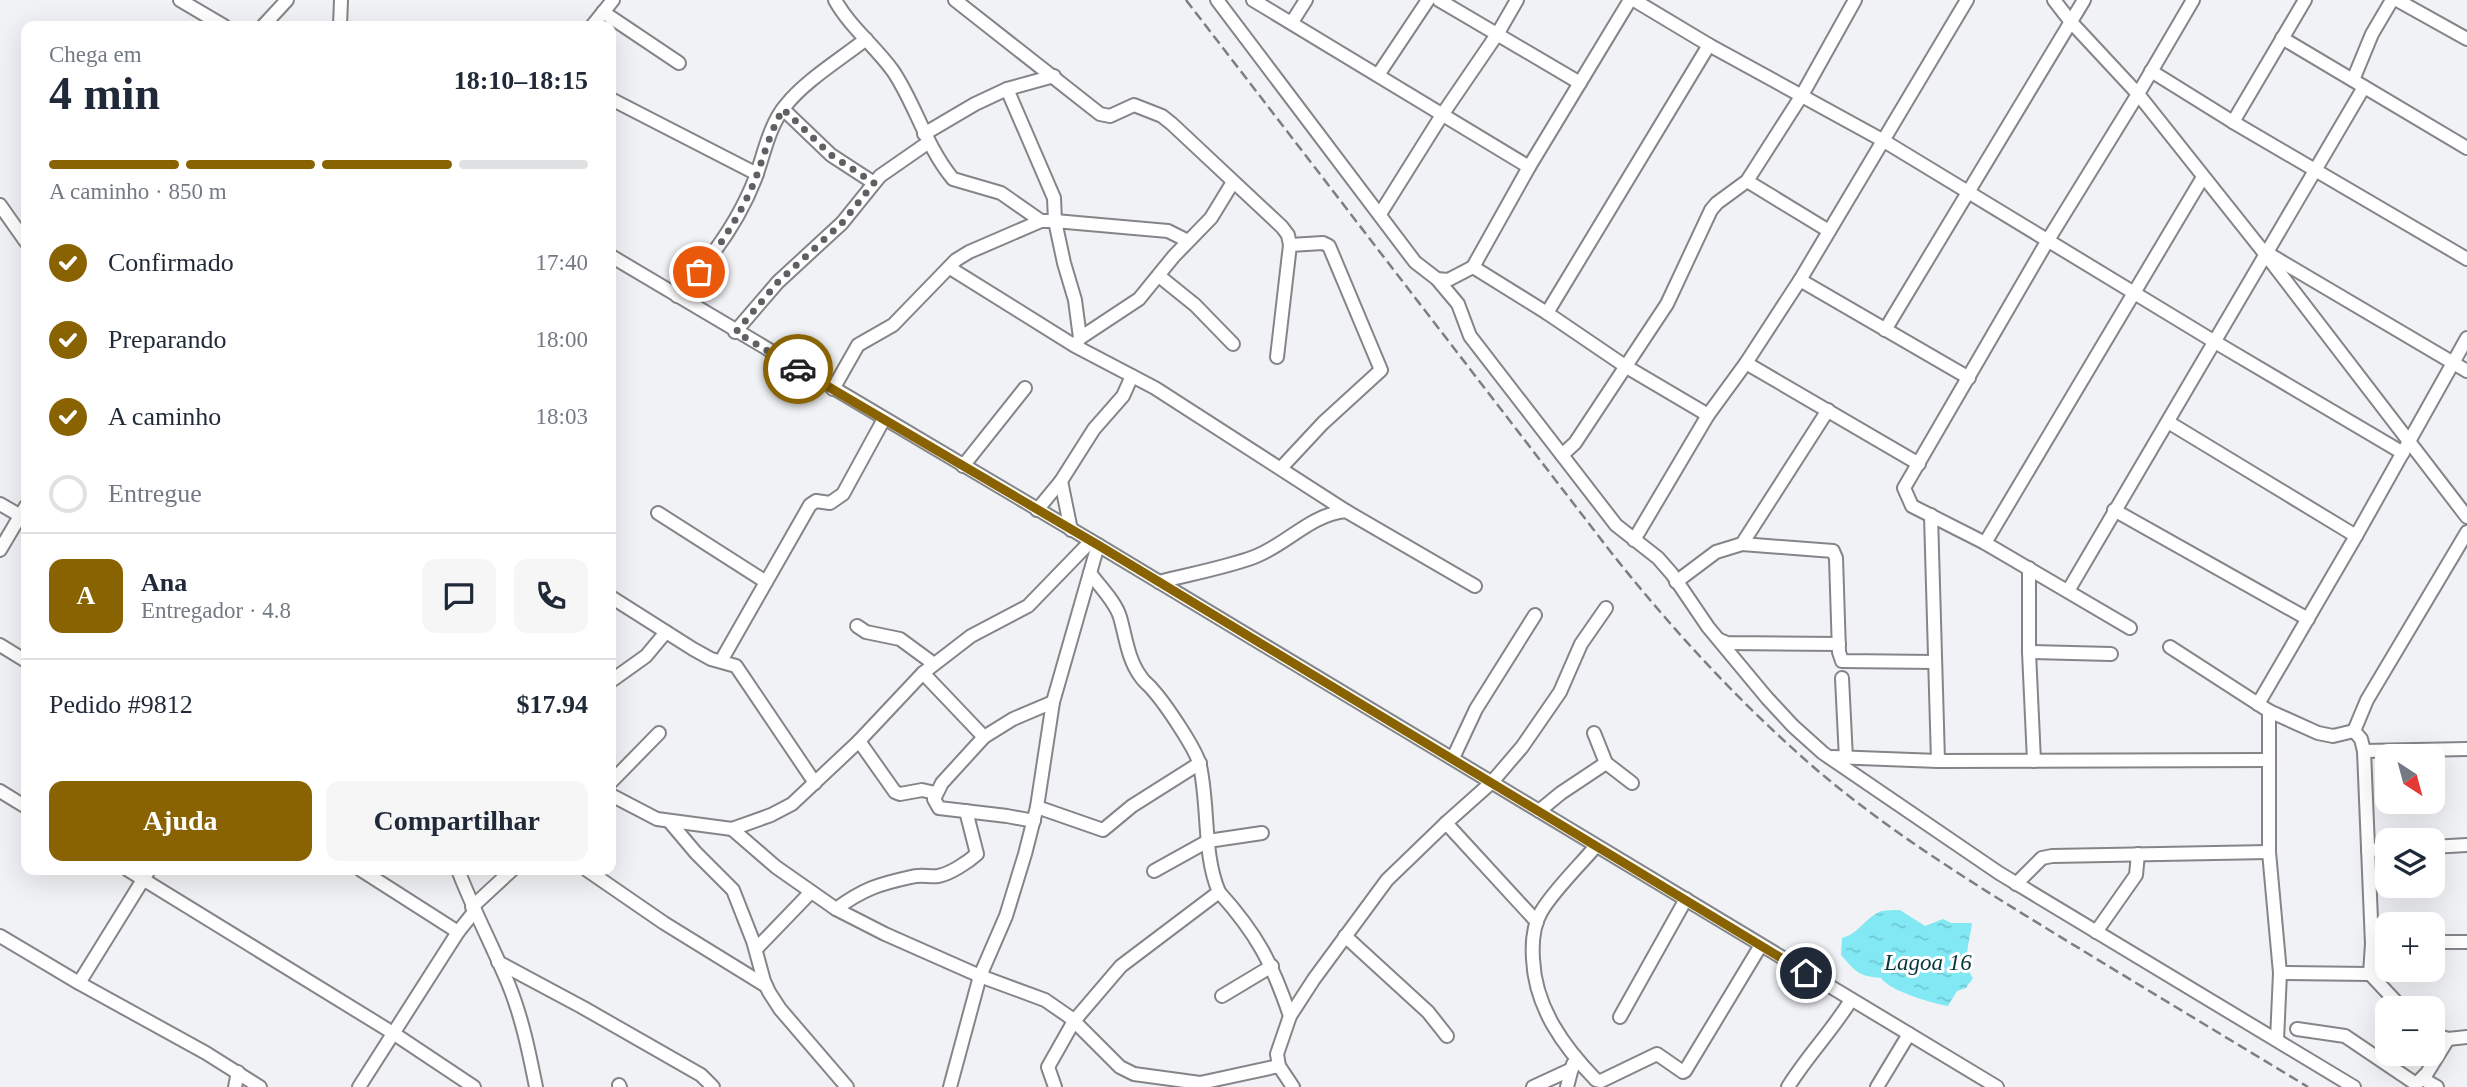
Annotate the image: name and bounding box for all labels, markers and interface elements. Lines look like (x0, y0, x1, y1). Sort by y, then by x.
text: Chega em (49, 42, 142, 67)
text: 18:10–18:15 (454, 66, 588, 95)
text: 4 min (49, 68, 160, 119)
text: A caminho · 850 m (49, 179, 227, 204)
pin (669, 242, 729, 302)
icon: check (49, 244, 87, 282)
text: Confirmado (108, 248, 234, 277)
text: 17:40 (536, 250, 588, 275)
icon: bag (680, 253, 718, 291)
icon: check (49, 321, 87, 359)
text: Preparando (108, 325, 226, 354)
text: 18:00 (536, 327, 588, 352)
courier (763, 334, 833, 404)
icon: car (779, 350, 817, 388)
icon: check (49, 398, 87, 436)
text: A caminho (108, 402, 221, 431)
text: 18:03 (536, 404, 588, 429)
text: Entregue (108, 479, 202, 508)
button: chat (422, 559, 496, 633)
button: phone (514, 559, 588, 633)
text: Ana (141, 568, 187, 597)
text: A (77, 581, 95, 610)
text: Entregador · 4.8 (141, 598, 291, 623)
text: Pedido #9812 (49, 690, 193, 719)
text: $17.94 (517, 690, 588, 719)
north arrow (2375, 744, 2445, 814)
map controls (2375, 744, 2445, 1066)
button: Ajuda (49, 781, 312, 861)
button: Compartilhar (326, 781, 588, 861)
button: layers (2375, 828, 2445, 898)
button: + (2375, 912, 2445, 982)
pin (1776, 943, 1836, 1003)
water label: Lagoa 16 (1883, 950, 1972, 975)
icon: home (1787, 954, 1825, 992)
button: − (2375, 996, 2445, 1066)

